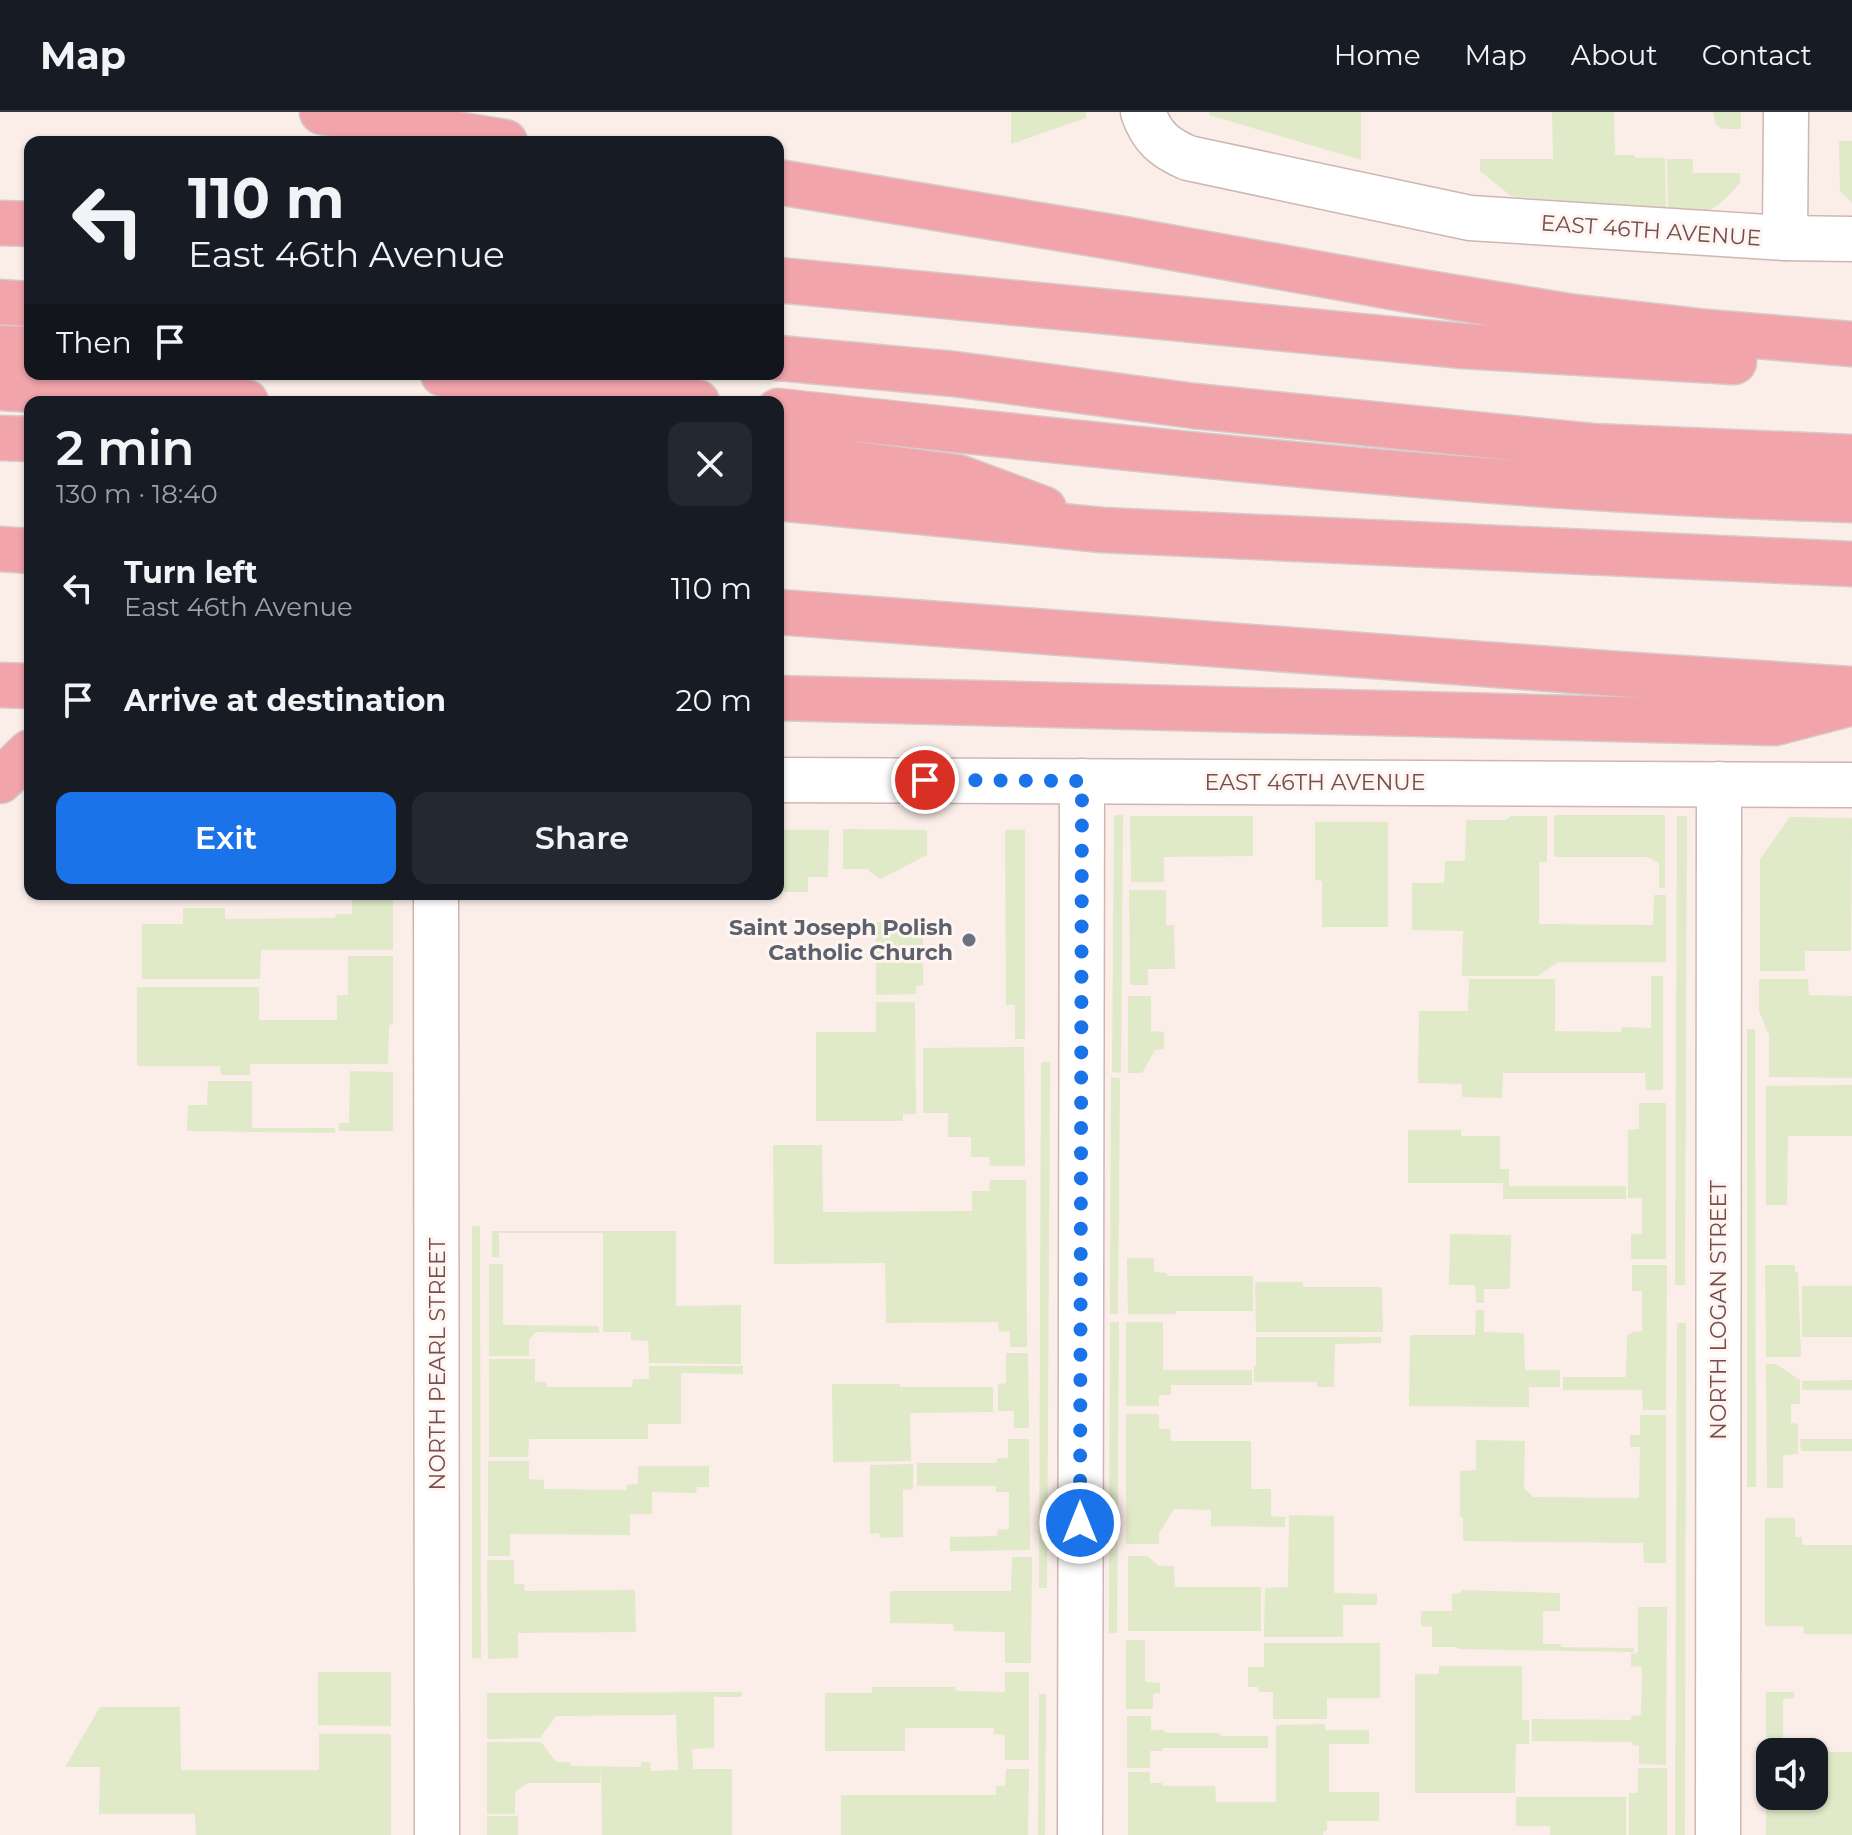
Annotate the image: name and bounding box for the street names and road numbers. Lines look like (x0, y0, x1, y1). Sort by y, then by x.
street label: EAST 46TH AVENUE (1540, 209, 1762, 252)
street label: EAST 46TH AVENUE (1205, 769, 1425, 796)
street label: NORTH LOGAN STREET (1705, 1180, 1732, 1440)
street label: NORTH PEARL STREET (424, 1237, 451, 1490)

